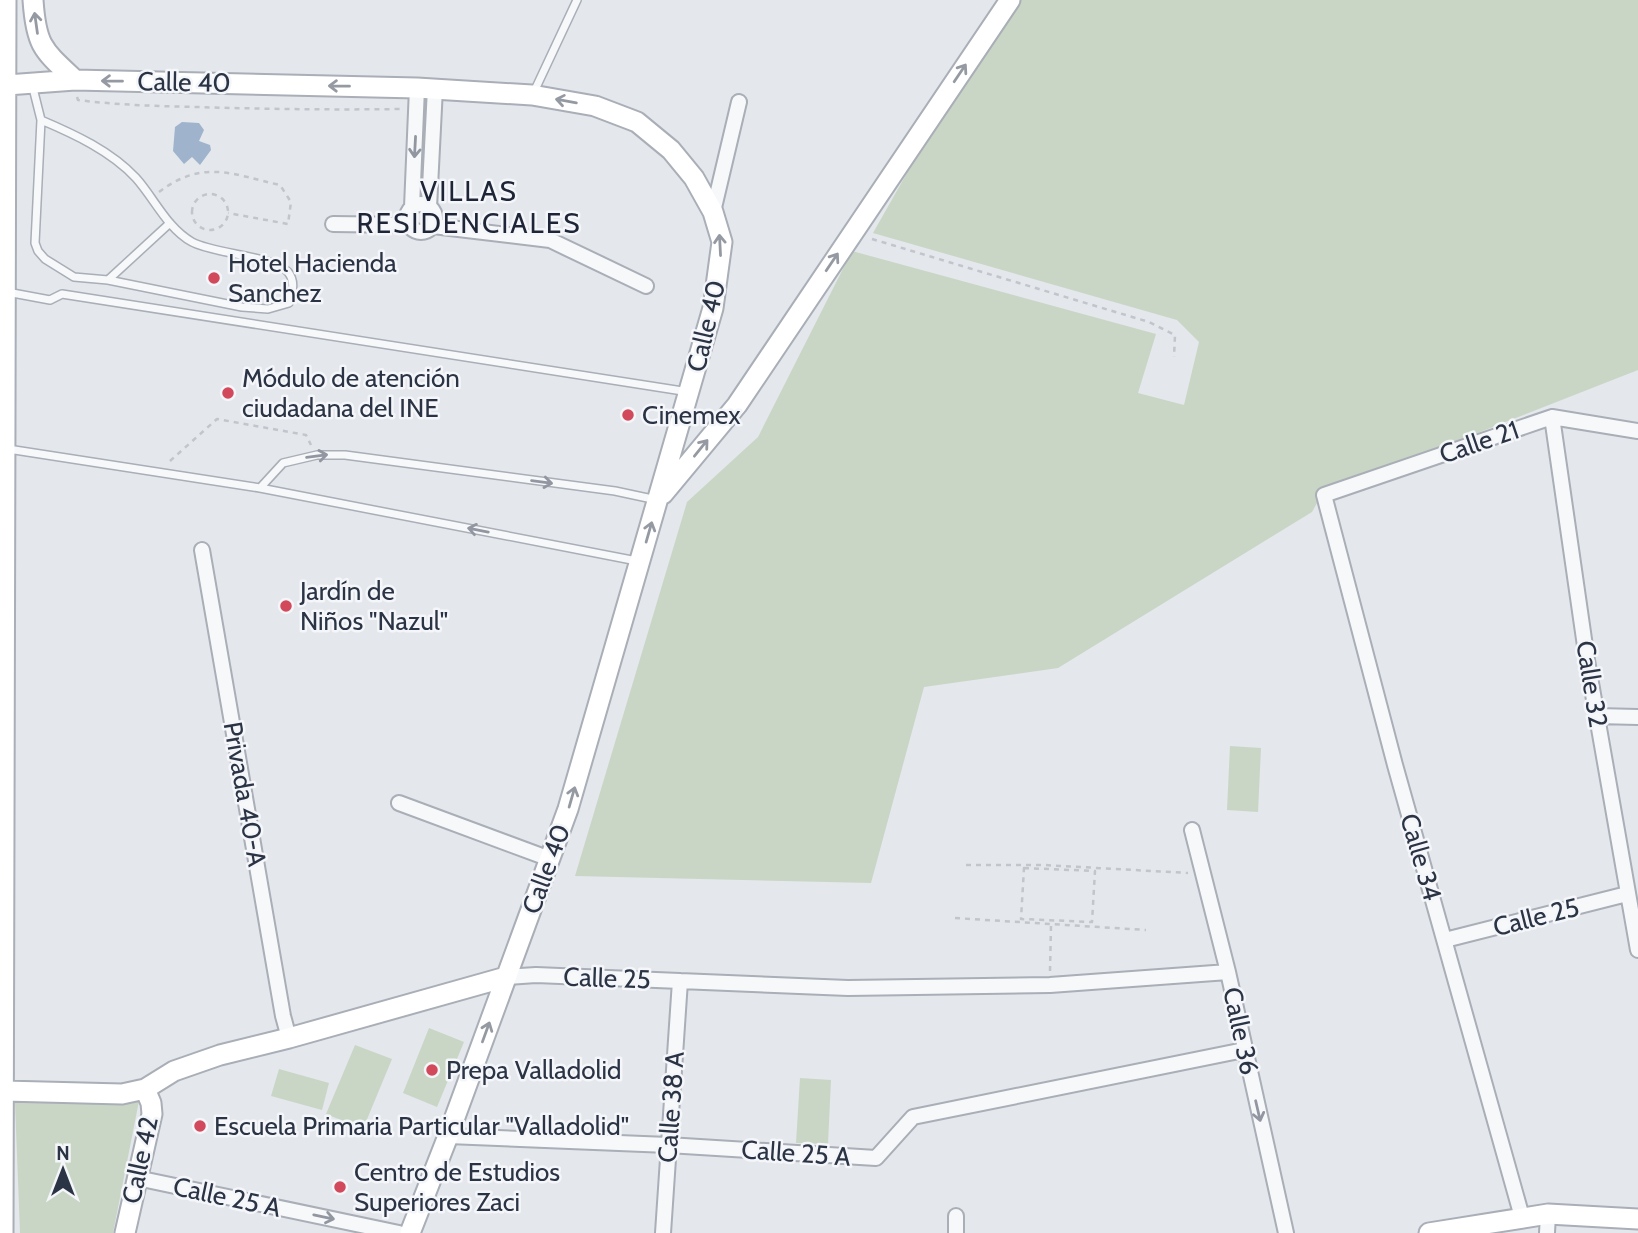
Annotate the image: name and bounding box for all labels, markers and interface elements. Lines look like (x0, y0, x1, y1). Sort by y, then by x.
one-way arrow (29, 12, 42, 35)
one-way arrow (953, 64, 967, 84)
street label: Calle 40 (137, 65, 231, 99)
one-way arrow (101, 74, 124, 88)
one-way arrow (328, 79, 351, 93)
one-way arrow (555, 94, 578, 107)
one-way arrow (408, 136, 421, 158)
district label: VILLAS RESIDENCIALES (357, 174, 582, 240)
one-way arrow (713, 234, 726, 257)
place label: Hotel Hacienda Sanchez (228, 247, 397, 309)
one-way arrow (825, 253, 839, 272)
marker: Hotel Hacienda Sanchez (206, 270, 222, 286)
street label: Calle 40 (680, 277, 732, 375)
place label: Módulo de atención ciudadana del INE (242, 362, 460, 424)
marker: Módulo de atención ciudadana del INE (220, 385, 236, 401)
place label: Cinemex (642, 399, 741, 431)
marker: Cinemex (620, 407, 636, 423)
street label: Calle 21 (1435, 414, 1523, 470)
one-way arrow (694, 439, 709, 457)
one-way arrow (305, 450, 328, 463)
one-way arrow (530, 476, 553, 489)
one-way arrow (644, 521, 657, 543)
one-way arrow (467, 523, 490, 536)
place label: Jardín de Niños "Nazul" (299, 575, 448, 637)
marker: Jardín de Niños "Nazul" (278, 598, 294, 614)
street label: Calle 32 (1569, 638, 1615, 730)
street label: Privada 40-A (217, 719, 273, 869)
one-way arrow (566, 787, 579, 809)
street label: Calle 34 (1393, 810, 1449, 904)
street label: Calle 40 (515, 820, 577, 918)
street label: Calle 25 (1490, 891, 1582, 943)
street label: Calle 25 (563, 960, 651, 996)
street label: Calle 36 (1216, 984, 1266, 1078)
one-way arrow (481, 1021, 493, 1043)
street label: Calle 38 A (651, 1050, 691, 1164)
place label: Prepa Valladolid (446, 1054, 622, 1086)
marker: Prepa Valladolid (424, 1062, 440, 1078)
one-way arrow (1252, 1099, 1265, 1121)
place label: Escuela Primaria Particular "Valladolid" (214, 1110, 629, 1142)
street label: Calle 42 (115, 1113, 165, 1207)
marker: Escuela Primaria Particular "Valladolid" (192, 1118, 208, 1134)
street label: Calle 25 A (740, 1133, 852, 1173)
north arrow (28, 1135, 98, 1205)
text: N (56, 1142, 70, 1165)
place label: Centro de Estudios Superiores Zaci (354, 1156, 560, 1218)
street label: Calle 25 A (170, 1170, 284, 1224)
marker: Centro de Estudios Superiores Zaci (332, 1179, 348, 1195)
one-way arrow (312, 1210, 335, 1224)

